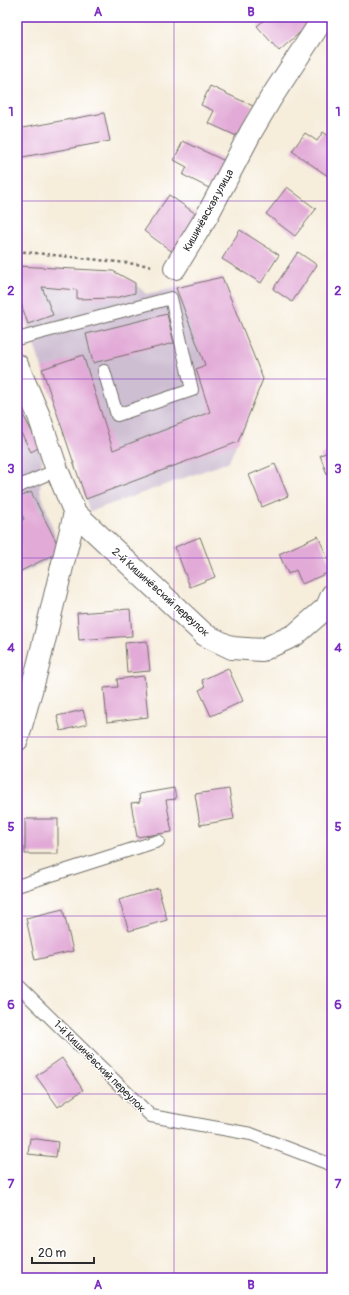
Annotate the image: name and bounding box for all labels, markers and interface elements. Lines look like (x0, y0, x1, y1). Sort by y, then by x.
text: A (94, 4, 103, 20)
text: B (247, 4, 255, 20)
text: 1 (8, 104, 14, 120)
text: 1 (335, 104, 341, 120)
street label: Кишинёвская улица (180, 167, 236, 254)
text: 2 (7, 283, 15, 299)
text: 2 (334, 283, 342, 299)
text: 3 (7, 461, 15, 477)
text: 3 (334, 461, 342, 477)
street label: 2-й Кишинёвский переулок (109, 545, 212, 640)
text: 4 (7, 640, 15, 656)
text: 4 (334, 640, 342, 656)
text: 5 (7, 819, 15, 835)
text: 5 (334, 819, 342, 835)
text: 6 (7, 997, 15, 1013)
text: 6 (334, 997, 342, 1013)
street label: 1-й Кишинёвский переулок (51, 1018, 149, 1115)
text: 7 (8, 1176, 15, 1192)
text: 7 (335, 1176, 342, 1192)
scale bar (32, 1239, 94, 1265)
text: 20 m (38, 1246, 67, 1261)
text: A (94, 1277, 103, 1293)
text: B (247, 1277, 255, 1293)

